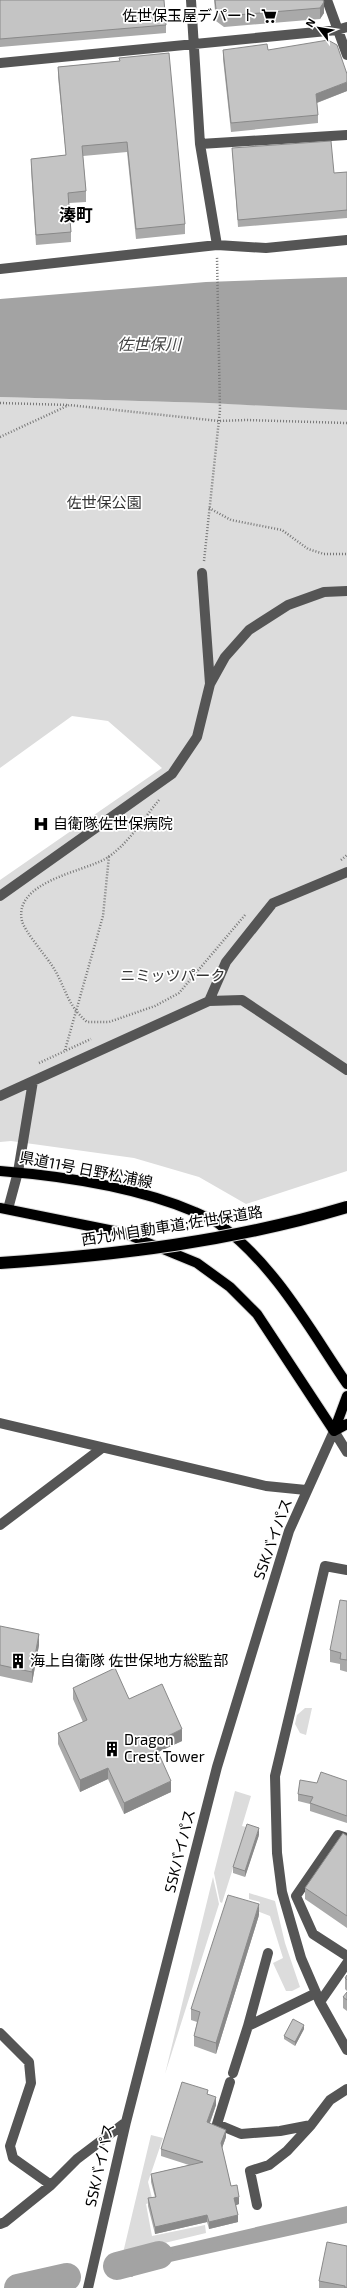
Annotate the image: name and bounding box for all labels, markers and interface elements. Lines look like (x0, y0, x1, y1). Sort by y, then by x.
place label: 佐世保玉屋デパート (122, 6, 257, 24)
supermarket icon: 佐世保玉屋デパート (260, 7, 278, 25)
north arrow (299, 8, 339, 48)
text: N (302, 16, 318, 29)
district label: 湊町 (59, 204, 93, 224)
water label: 佐世保川 (117, 334, 183, 353)
park label: 佐世保公園 (66, 493, 142, 511)
place label: 自衛隊佐世保病院 (53, 814, 173, 832)
hospital icon: 自衛隊佐世保病院 (32, 815, 50, 833)
park label: ニミッツパーク (120, 966, 226, 984)
street label: 県道11号 日野松浦線 (18, 1147, 154, 1191)
street label: 西九州自動車道;佐世保道路 (80, 1202, 264, 1248)
street label: SSKバイパス (249, 1495, 295, 1582)
place label: 海上自衛隊 佐世保地方総監部 (30, 1651, 228, 1669)
building icon: 海上自衛隊 佐世保地方総監部 (9, 1652, 27, 1670)
place label: Dragon Crest Tower (124, 1730, 205, 1765)
building icon: Dragon Crest Tower (103, 1740, 121, 1758)
street label: SSKバイパス (160, 1807, 198, 1894)
street label: SSKバイパス (81, 2121, 117, 2208)

